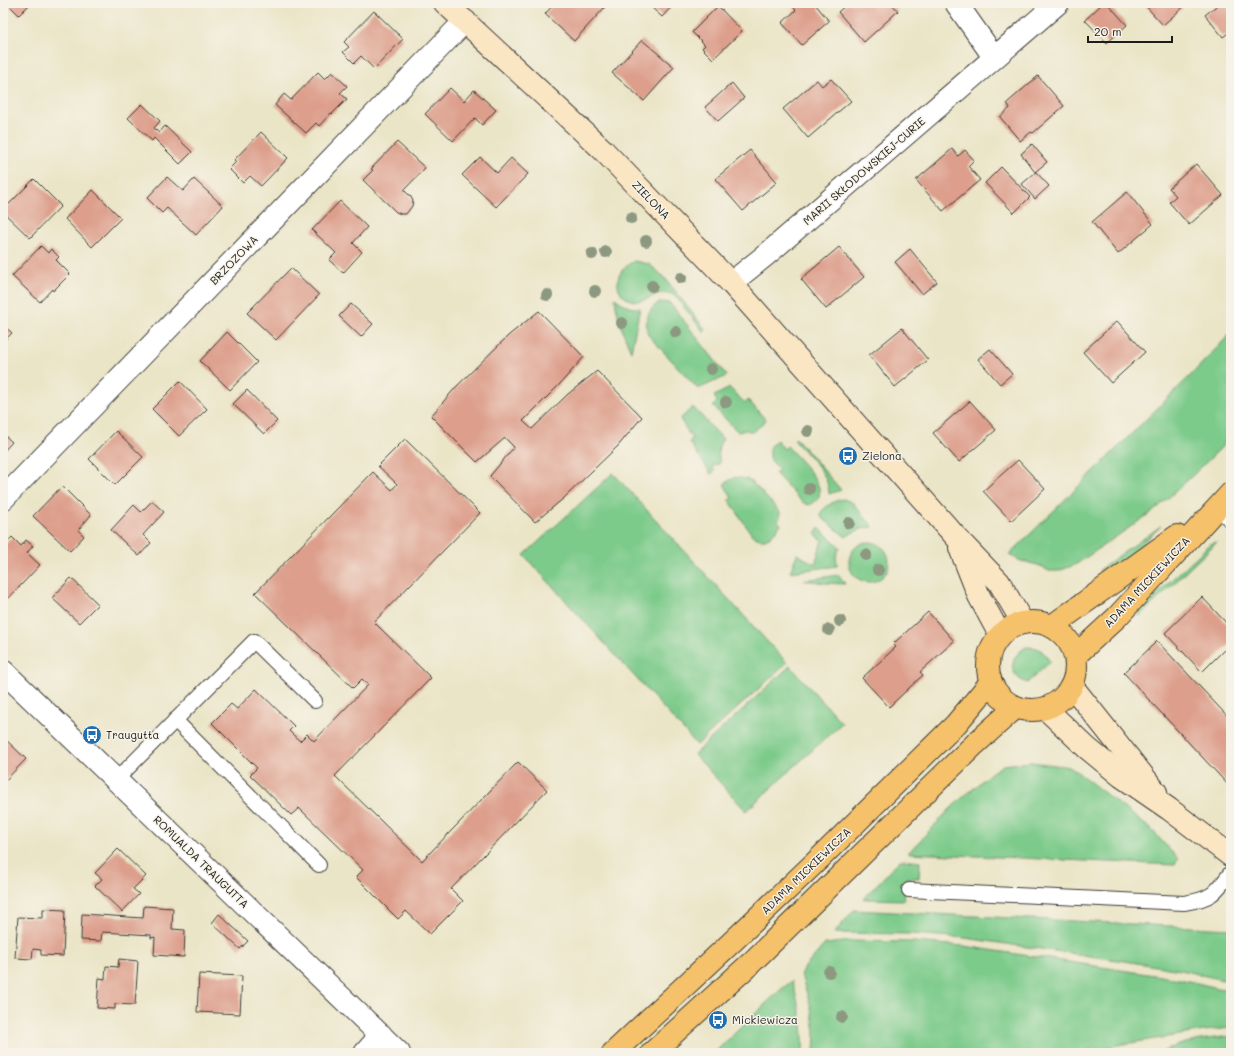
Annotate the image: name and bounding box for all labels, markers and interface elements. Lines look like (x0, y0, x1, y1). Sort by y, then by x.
scale bar (1088, 18, 1172, 44)
text: 20 m (1094, 23, 1122, 39)
street label: MARII SKŁODOWSKIEJ-CURIE (799, 113, 928, 228)
street label: ZIELONA (629, 177, 674, 222)
street label: BRZOZOWA (206, 232, 261, 288)
bus stop icon: Zielona (837, 445, 859, 467)
place label: Zielona (862, 448, 902, 463)
street label: ADAMA MICKIEWICZA (1100, 533, 1193, 630)
bus stop icon: Traugutta (81, 724, 103, 746)
place label: Traugutta (106, 727, 160, 742)
street label: ROMUALDA TRAUGUTTA (150, 812, 252, 911)
street label: ADAMA MICKIEWICZA (758, 824, 854, 917)
bus stop icon: Mickiewicza (707, 1009, 729, 1031)
place label: Mickiewicza (732, 1012, 798, 1027)

